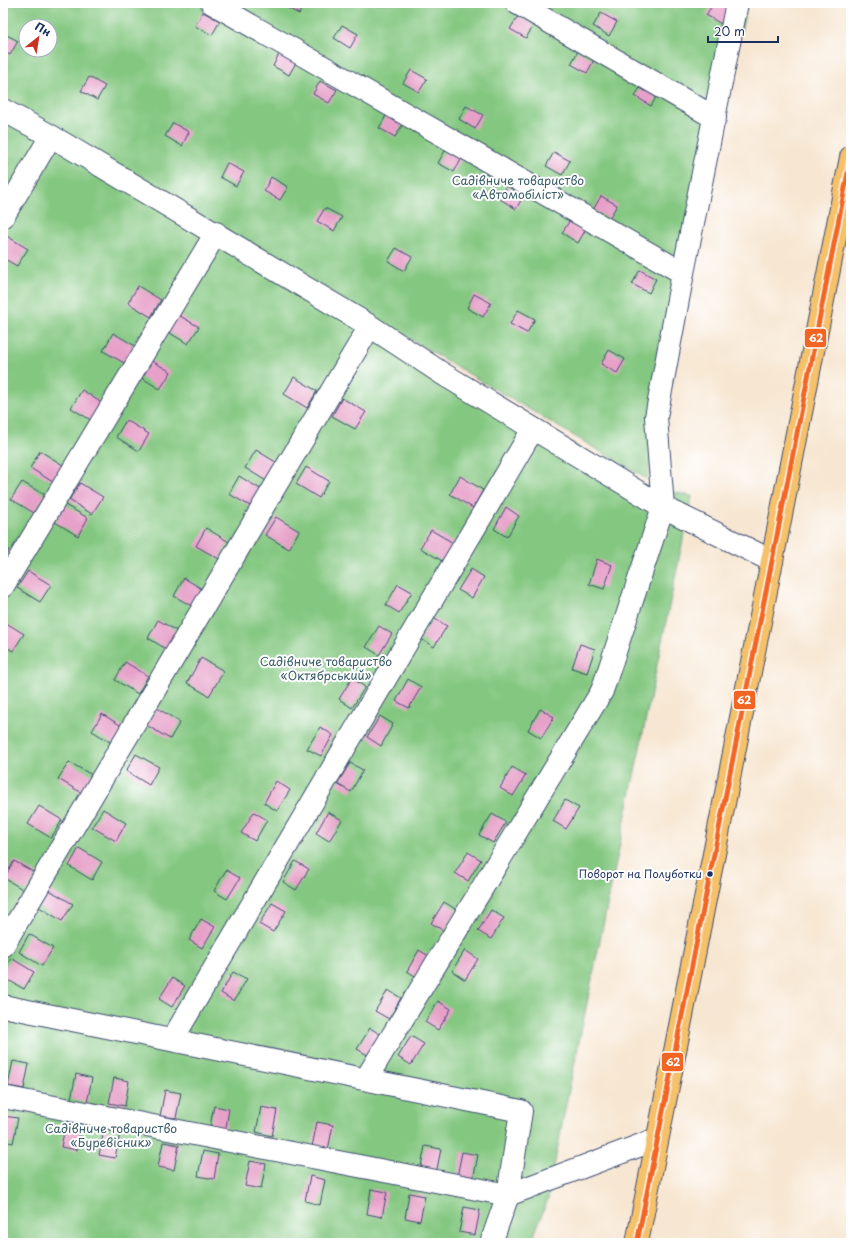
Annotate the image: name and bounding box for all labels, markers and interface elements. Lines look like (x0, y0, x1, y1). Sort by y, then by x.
north arrow (18, 18, 58, 58)
text: Пн (32, 18, 54, 40)
scale bar (708, 18, 778, 44)
text: 20 m (714, 22, 745, 40)
park label: Садівниче товариство «Автомобіліст» (452, 171, 584, 203)
line badge: 62 (804, 328, 827, 348)
text: 62 (809, 329, 823, 346)
park label: Садівниче товариство «Октябрський» (260, 652, 392, 684)
line badge: 62 (733, 690, 756, 710)
text: 62 (737, 691, 751, 708)
place label: Поворот на Полуботки (579, 865, 702, 882)
marker: Поворот на Полуботки (705, 869, 715, 879)
line badge: 62 (661, 1052, 684, 1072)
text: 62 (666, 1053, 680, 1070)
park label: Садівниче товариство «Буревісник» (45, 1119, 177, 1151)

